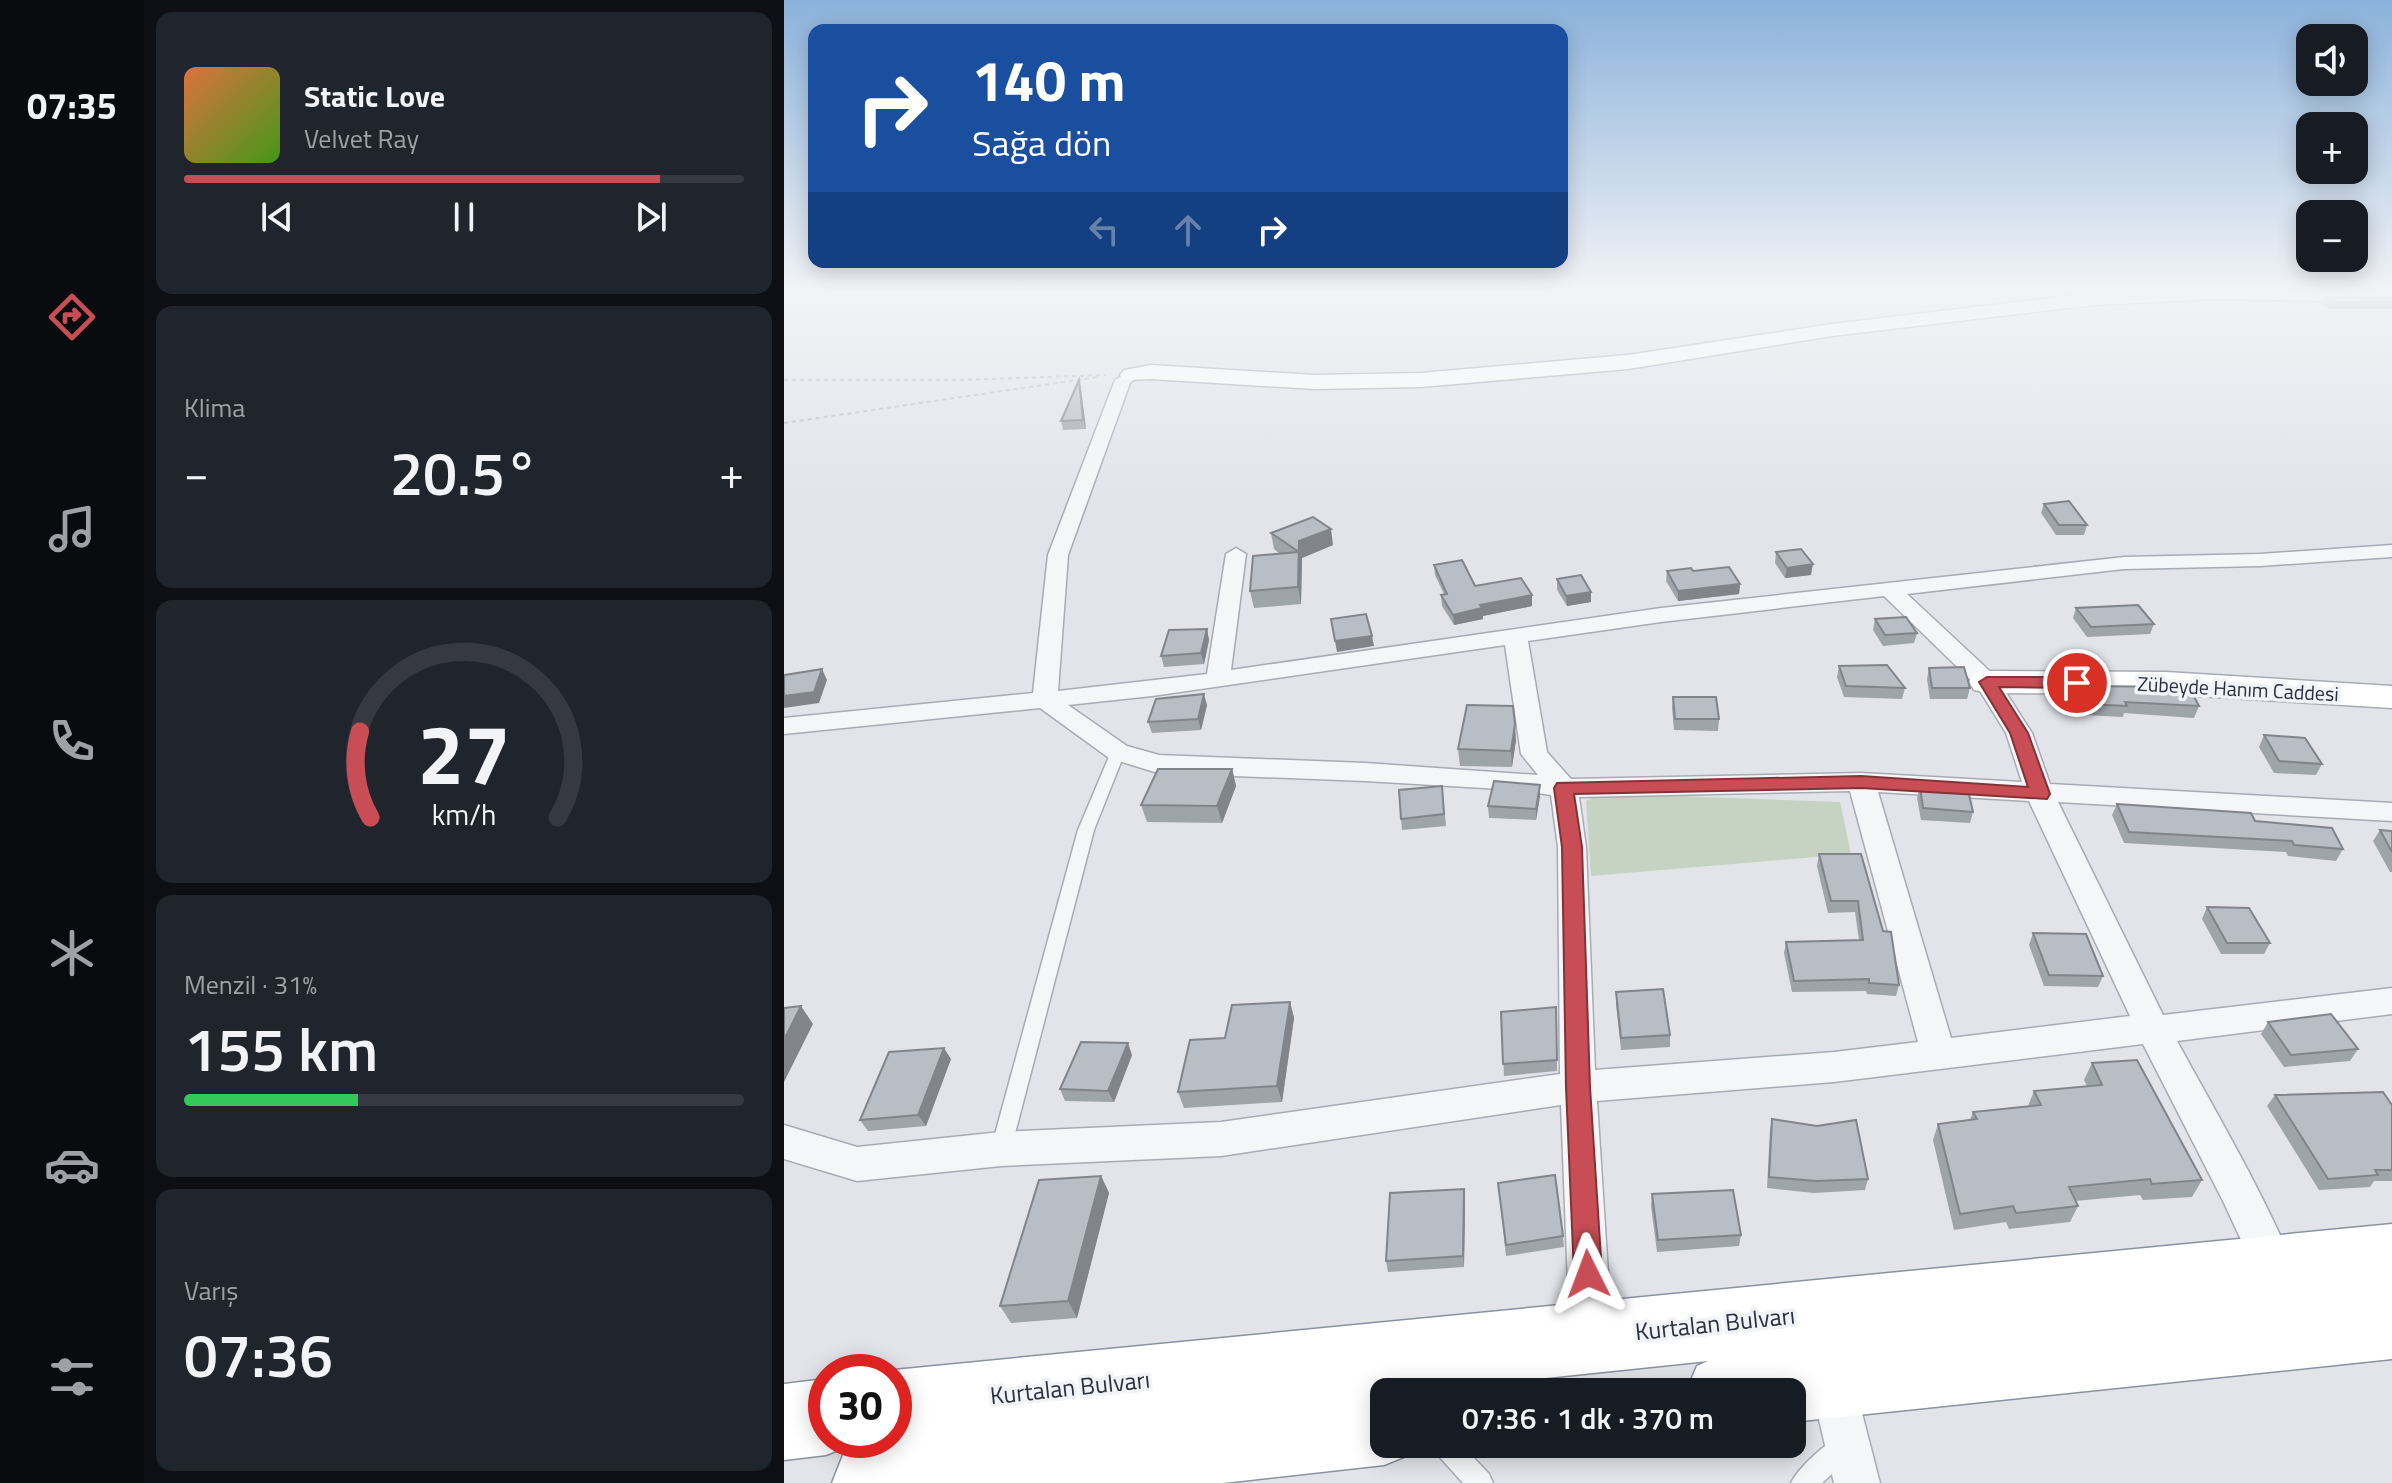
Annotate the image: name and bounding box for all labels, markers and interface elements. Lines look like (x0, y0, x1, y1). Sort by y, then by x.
map controls (2296, 24, 2368, 272)
button: sound (2296, 24, 2368, 96)
text: 140 m (972, 38, 1125, 123)
icon: right (840, 56, 944, 160)
text: Static Love (304, 73, 445, 119)
text: 07:35 (27, 78, 117, 133)
button: + (2296, 112, 2368, 184)
text: Sağa dön (972, 115, 1111, 170)
text: Velvet Ray (304, 119, 419, 158)
icon: previous (255, 195, 299, 239)
icon: pause (442, 195, 486, 239)
icon: next (629, 195, 673, 239)
button: − (2296, 200, 2368, 272)
icon: left (1082, 208, 1126, 252)
icon: ahead (1166, 208, 1210, 252)
icon: right (1250, 208, 1294, 252)
icon: directions (44, 289, 100, 345)
text: Klima (184, 388, 245, 427)
text: 20.5° (390, 427, 538, 518)
text: − (184, 439, 209, 506)
text: + (719, 439, 744, 506)
icon: music (44, 501, 100, 557)
pin (2043, 649, 2111, 717)
icon: arrive (2055, 661, 2099, 705)
street label: Zübeyde Hanım Caddesi (2136, 668, 2340, 709)
text: 27 (417, 689, 511, 815)
icon: phone (44, 713, 100, 769)
text: km/h (432, 793, 496, 836)
icon: climate (44, 925, 100, 981)
text: Menzil · 31% (184, 965, 317, 1004)
text: 155 km (184, 1003, 378, 1094)
icon: car (44, 1137, 100, 1193)
position arrow (1546, 1232, 1630, 1316)
text: Varış (184, 1271, 238, 1310)
street label: Kurtalan Bulvarı (1633, 1297, 1797, 1349)
text: 07:36 (184, 1309, 333, 1400)
icon: filters (44, 1349, 100, 1405)
speed limit sign: 30 (808, 1354, 912, 1458)
street label: Kurtalan Bulvarı (988, 1361, 1152, 1413)
text: 07:36 · 1 dk · 370 m (1462, 1395, 1714, 1441)

